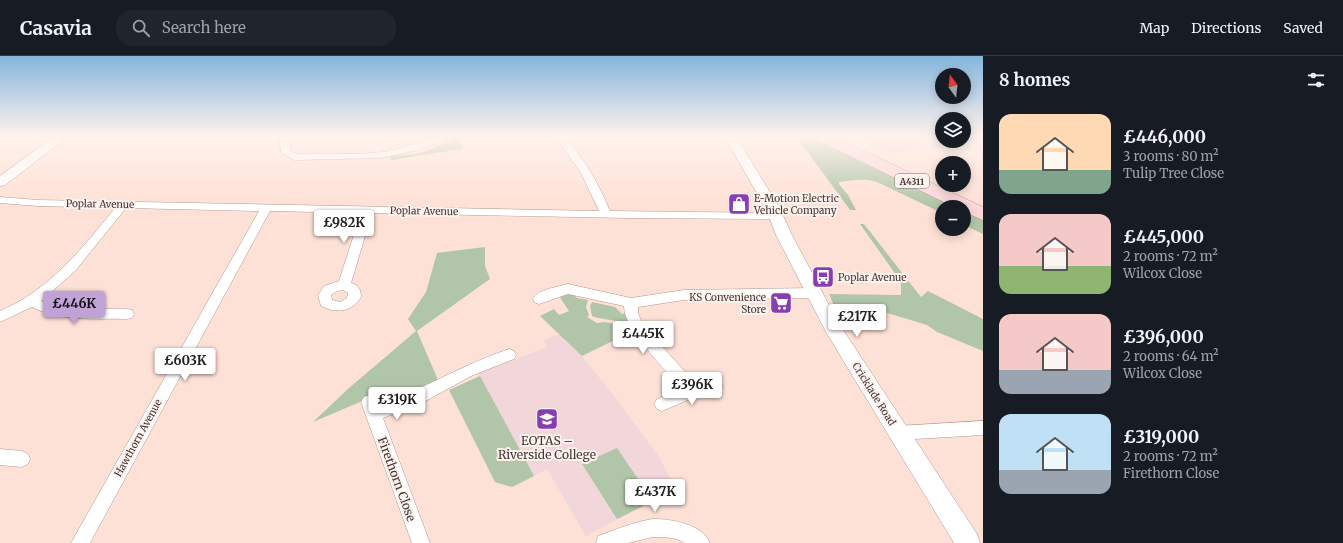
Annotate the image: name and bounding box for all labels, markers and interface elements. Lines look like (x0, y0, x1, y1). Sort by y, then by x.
search box (116, 10, 396, 46)
text: Casavia (20, 16, 92, 40)
icon: search (130, 17, 152, 39)
text: Search here (162, 18, 246, 37)
text: Map (1139, 19, 1169, 37)
text: Directions (1191, 19, 1261, 37)
text: Saved (1283, 19, 1323, 37)
north arrow (935, 68, 971, 104)
map controls (935, 68, 971, 236)
text: 8 homes (999, 69, 1070, 91)
icon: filters (1305, 69, 1327, 91)
button: layers (935, 112, 971, 148)
text: £446,000 (1123, 126, 1206, 148)
icon: home (1031, 130, 1079, 178)
text: 3 rooms · 80 m² (1123, 148, 1218, 165)
button: + (935, 156, 971, 192)
text: Tulip Tree Close (1123, 165, 1224, 182)
road number: A4311 (895, 174, 929, 188)
shop icon: E-Motion Electric Vehicle Company (726, 191, 752, 217)
place label: E-Motion Electric Vehicle Company (753, 192, 839, 217)
street label: Poplar Avenue (66, 197, 134, 211)
button: − (935, 200, 971, 236)
street label: Poplar Avenue (390, 204, 458, 218)
pin: £982K (316, 210, 372, 244)
text: £982K (323, 214, 365, 231)
text: £445,000 (1123, 226, 1204, 248)
icon: home (1031, 230, 1079, 278)
text: 2 rooms · 72 m² (1123, 248, 1218, 265)
bus stop icon: Poplar Avenue (810, 264, 836, 290)
text: Wilcox Close (1123, 265, 1202, 282)
place label: Poplar Avenue (838, 271, 907, 284)
supermarket icon: KS Convenience Store (768, 290, 794, 316)
pin: £446K (46, 291, 102, 325)
place label: KS Convenience Store (689, 291, 766, 316)
text: £446K (52, 295, 96, 312)
pin: £217K (829, 304, 885, 338)
text: £217K (837, 308, 877, 325)
pin: £445K (615, 321, 671, 355)
text: £445K (622, 325, 664, 342)
text: £396,000 (1123, 326, 1204, 348)
icon: home (1031, 330, 1079, 378)
pin: £603K (157, 348, 213, 382)
text: 2 rooms · 64 m² (1123, 348, 1219, 365)
text: £603K (164, 352, 206, 369)
street label: Cricklade Road (849, 360, 899, 428)
text: Wilcox Close (1123, 365, 1202, 382)
pin: £396K (664, 372, 720, 406)
text: £396K (671, 376, 713, 393)
pin: £319K (369, 387, 425, 421)
text: £319K (377, 391, 417, 408)
street label: Hawthorn Avenue (111, 397, 165, 479)
school or university icon: EOTAS – Riverside College (534, 406, 560, 432)
text: £319,000 (1123, 426, 1199, 448)
icon: home (1031, 430, 1079, 478)
place label: EOTAS – Riverside College (498, 433, 596, 462)
street label: Firethorn Close (375, 435, 419, 523)
text: 2 rooms · 72 m² (1123, 448, 1218, 465)
text: Firethorn Close (1123, 465, 1219, 482)
pin: £437K (627, 479, 683, 513)
text: £437K (634, 483, 676, 500)

